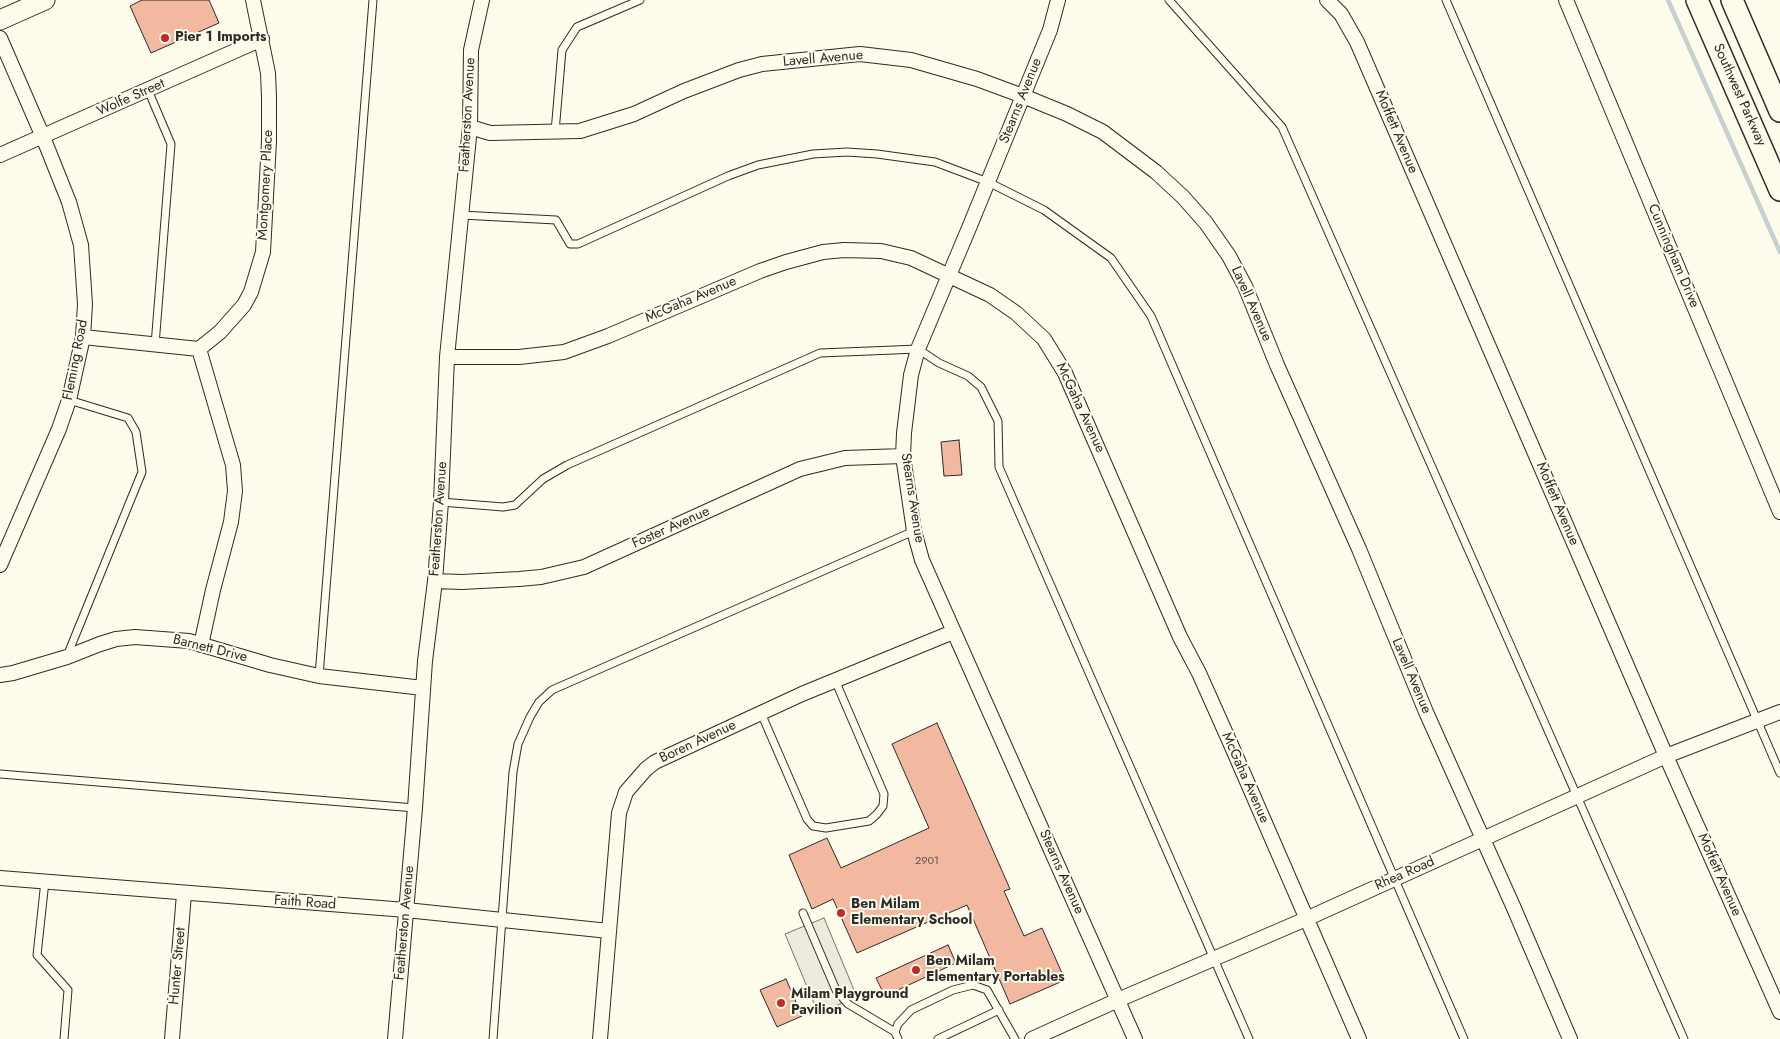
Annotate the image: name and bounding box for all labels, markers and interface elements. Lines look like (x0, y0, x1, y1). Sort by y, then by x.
place label: Pier 1 Imports (175, 30, 266, 46)
marker: Pier 1 Imports (159, 32, 171, 44)
street label: Southwest Parkway (1709, 41, 1769, 149)
street label: Lavell Avenue (782, 47, 864, 71)
street label: Stearns Avenue (996, 56, 1046, 146)
street label: Featherston Avenue (457, 57, 479, 173)
street label: Wolfe Street (95, 76, 167, 120)
street label: Moffett Avenue (1371, 88, 1421, 176)
street label: Montgomery Place (255, 129, 277, 241)
street label: Cunningham Drive (1644, 202, 1702, 310)
street label: Lavell Avenue (1227, 264, 1275, 344)
street label: McGaha Avenue (643, 273, 739, 327)
street label: Fleming Road (60, 318, 92, 402)
street label: McGaha Avenue (1052, 360, 1108, 456)
street label: Stearns Avenue (897, 452, 927, 544)
street label: Moffett Avenue (1532, 460, 1582, 548)
street label: Featherston Avenue (427, 461, 451, 577)
street label: Foster Avenue (630, 503, 712, 553)
street label: Barnett Drive (171, 632, 249, 666)
street label: Lavell Avenue (1388, 636, 1434, 716)
street label: Boren Avenue (657, 717, 739, 767)
street label: McGaha Avenue (1217, 730, 1273, 826)
street label: Stearns Avenue (1035, 827, 1087, 917)
street label: Moffett Avenue (1693, 831, 1745, 919)
street label: Rhea Road (1373, 853, 1437, 895)
house number: 2901 (915, 854, 939, 868)
street label: Featherston Avenue (392, 865, 418, 981)
street label: Faith Road (273, 892, 337, 914)
place label: Ben Milam Elementary School (851, 897, 972, 930)
marker: Ben Milam Elementary School (835, 907, 847, 919)
street label: Hunter Street (166, 927, 190, 1005)
place label: Ben Milam Elementary Portables (926, 954, 1065, 986)
marker: Ben Milam Elementary Portables (910, 964, 922, 976)
place label: Milam Playground Pavilion (791, 987, 908, 1020)
marker: Milam Playground Pavilion (775, 997, 787, 1009)

